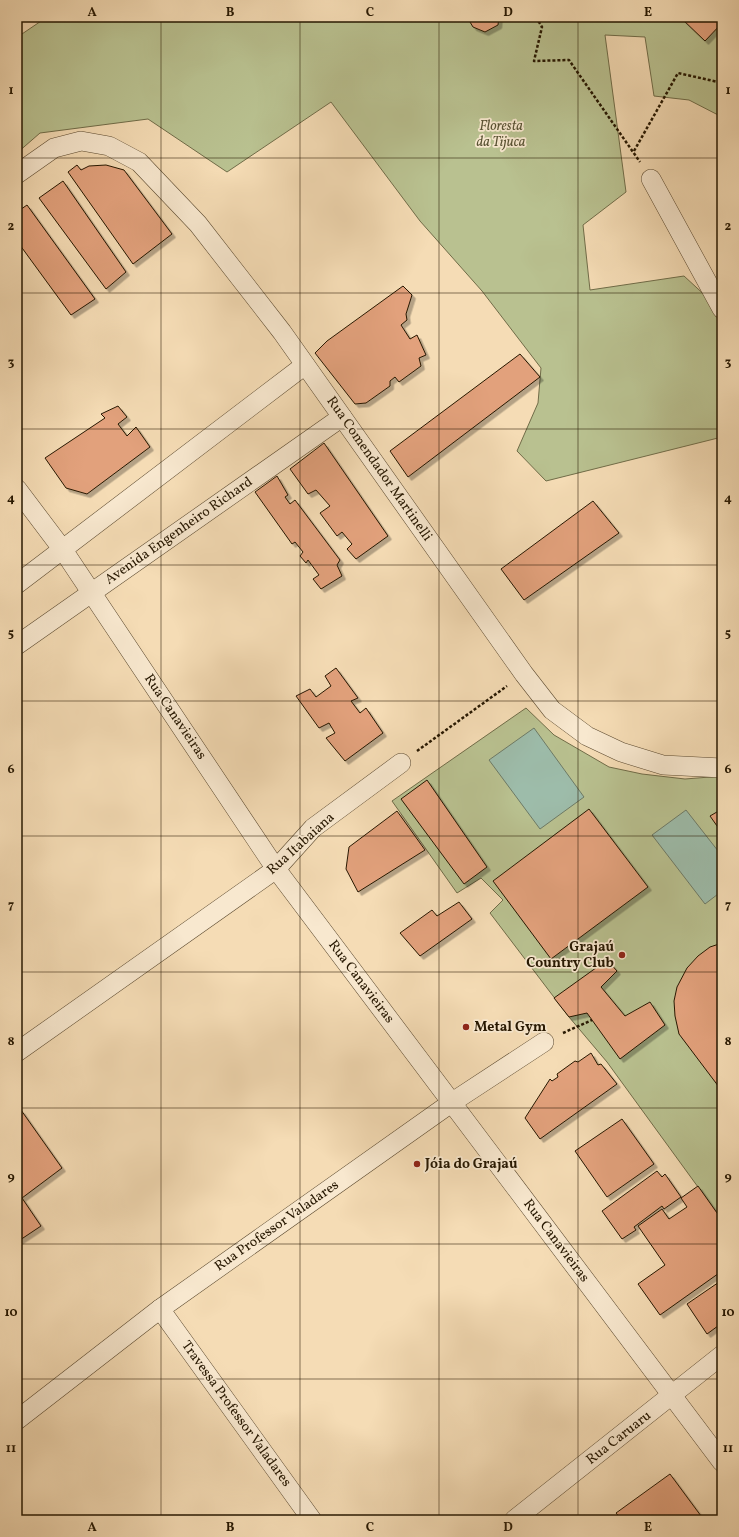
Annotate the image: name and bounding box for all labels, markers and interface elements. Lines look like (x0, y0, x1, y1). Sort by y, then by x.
text: A (87, 4, 97, 22)
text: B (226, 4, 235, 22)
text: C (366, 4, 374, 22)
text: D (503, 4, 513, 22)
text: E (644, 4, 652, 22)
text: 1 (8, 82, 14, 100)
text: 1 (725, 82, 731, 100)
park label: Floresta da Tijuca (477, 117, 526, 152)
text: 2 (8, 218, 15, 236)
text: 2 (725, 218, 732, 236)
text: 3 (8, 354, 15, 372)
text: 3 (725, 354, 732, 372)
street label: Rua Comendador Martinelli (322, 393, 436, 545)
street label: Avenida Engenheiro Richard (101, 473, 257, 589)
text: 4 (7, 490, 15, 508)
text: 4 (724, 490, 732, 508)
text: 5 (8, 625, 14, 643)
text: 5 (725, 625, 731, 643)
street label: Rua Canavieiras (139, 670, 211, 764)
text: 6 (7, 761, 15, 779)
text: 6 (724, 761, 732, 779)
street label: Rua Itabaiana (263, 808, 339, 880)
text: 7 (8, 897, 14, 915)
text: 7 (725, 897, 731, 915)
street label: Rua Canavieiras (323, 937, 399, 1027)
place label: Grajaú Country Club (526, 938, 614, 973)
marker: Grajaú Country Club (617, 950, 627, 960)
place label: Metal Gym (474, 1018, 547, 1037)
marker: Metal Gym (461, 1022, 471, 1032)
text: 8 (7, 1033, 15, 1051)
text: 8 (724, 1033, 732, 1051)
place label: Jóia do Grajaú (424, 1155, 518, 1174)
marker: Jóia do Grajaú (412, 1159, 422, 1169)
text: 9 (7, 1168, 15, 1186)
text: 9 (724, 1168, 732, 1186)
street label: Rua Professor Valadares (211, 1176, 343, 1276)
street label: Rua Canavieiras (518, 1196, 594, 1286)
text: 10 (4, 1304, 18, 1322)
text: 10 (721, 1304, 735, 1322)
street label: Travessa Professor Valadares (177, 1337, 295, 1491)
street label: Rua Caruaru (582, 1406, 656, 1469)
text: 11 (6, 1440, 16, 1458)
text: 11 (723, 1440, 733, 1458)
text: A (87, 1519, 97, 1537)
text: B (226, 1519, 235, 1537)
text: C (366, 1519, 374, 1537)
text: D (503, 1519, 513, 1537)
text: E (644, 1519, 652, 1537)

